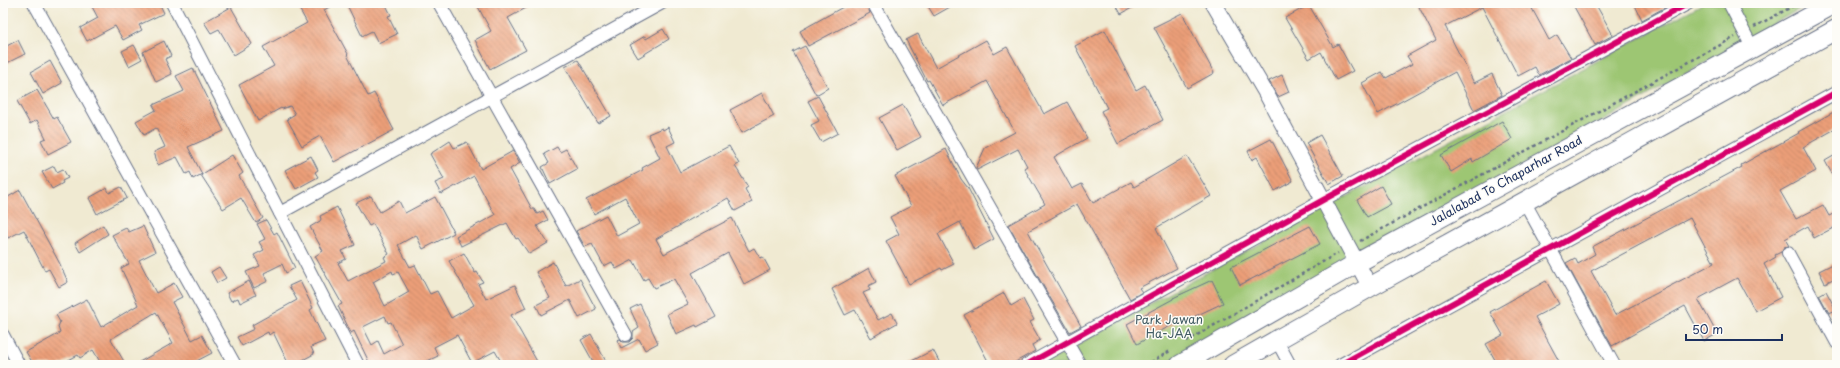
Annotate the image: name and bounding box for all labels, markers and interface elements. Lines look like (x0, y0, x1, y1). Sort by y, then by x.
street label: Jalalabad To Chaparhar Road (1426, 130, 1585, 230)
park label: Park Jawan Ha-JAA (1135, 310, 1203, 342)
scale bar (1686, 316, 1782, 342)
text: 50 m (1692, 320, 1723, 338)

